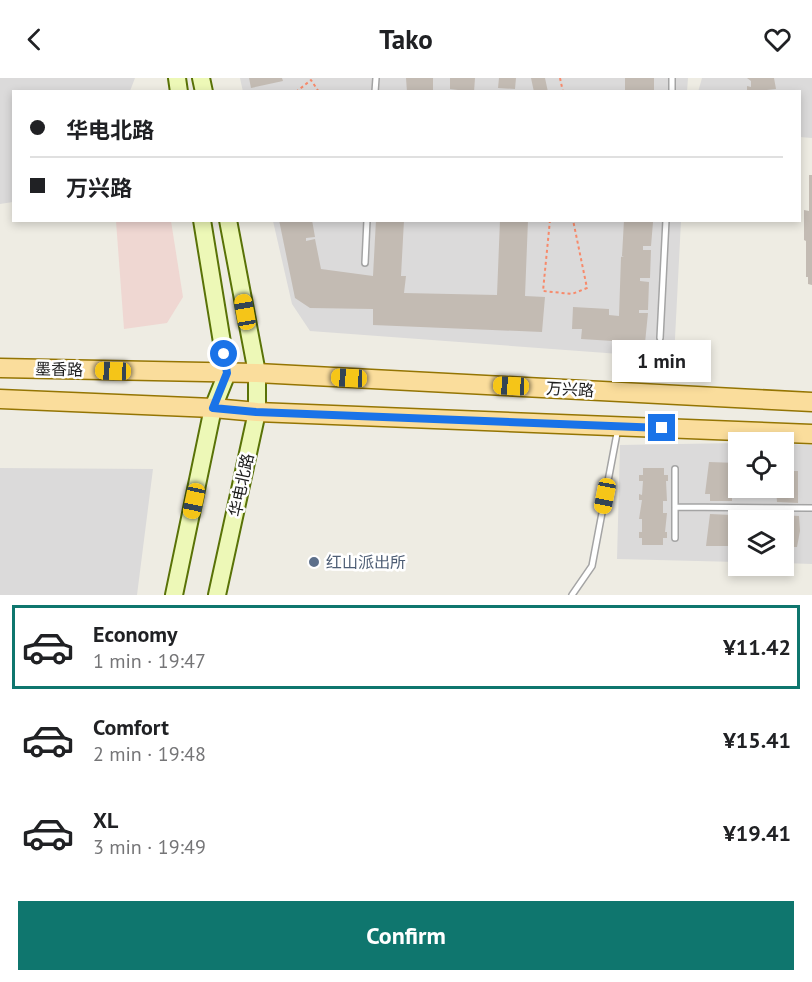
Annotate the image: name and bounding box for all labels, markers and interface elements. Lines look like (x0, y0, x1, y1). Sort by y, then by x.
text: Tako (379, 22, 433, 56)
icon: back (18, 23, 51, 56)
icon: heart (761, 23, 794, 56)
text: 华电北路 (66, 116, 154, 144)
text: 万兴路 (66, 174, 132, 202)
car (233, 293, 257, 331)
route start (210, 340, 237, 367)
callout: 1 min (612, 341, 712, 383)
text: 1 min (637, 348, 686, 374)
street label: 墨香路 (35, 359, 83, 379)
car (95, 361, 131, 381)
car (331, 368, 367, 388)
car (493, 376, 529, 396)
street label: 万兴路 (546, 378, 594, 400)
route end (648, 414, 675, 441)
map controls (728, 432, 794, 576)
button: locate (728, 432, 794, 498)
street label: 华电北路 (225, 452, 257, 518)
car (593, 477, 617, 515)
car (181, 482, 207, 520)
button: layers (728, 510, 794, 576)
place label: 红山派出所 (326, 552, 406, 572)
marker: 红山派出所 (307, 555, 321, 569)
icon: car (21, 620, 75, 674)
text: Economy (93, 620, 177, 648)
text: ¥11.42 (723, 633, 791, 661)
text: 1 min · 19:47 (93, 648, 206, 674)
icon: car (21, 713, 75, 767)
text: Comfort (93, 713, 169, 741)
text: ¥15.41 (723, 726, 791, 754)
text: 2 min · 19:48 (93, 741, 206, 767)
icon: car (21, 806, 75, 860)
text: XL (93, 806, 118, 834)
text: ¥19.41 (723, 819, 791, 847)
text: 3 min · 19:49 (93, 834, 206, 860)
button: Confirm (18, 901, 794, 970)

